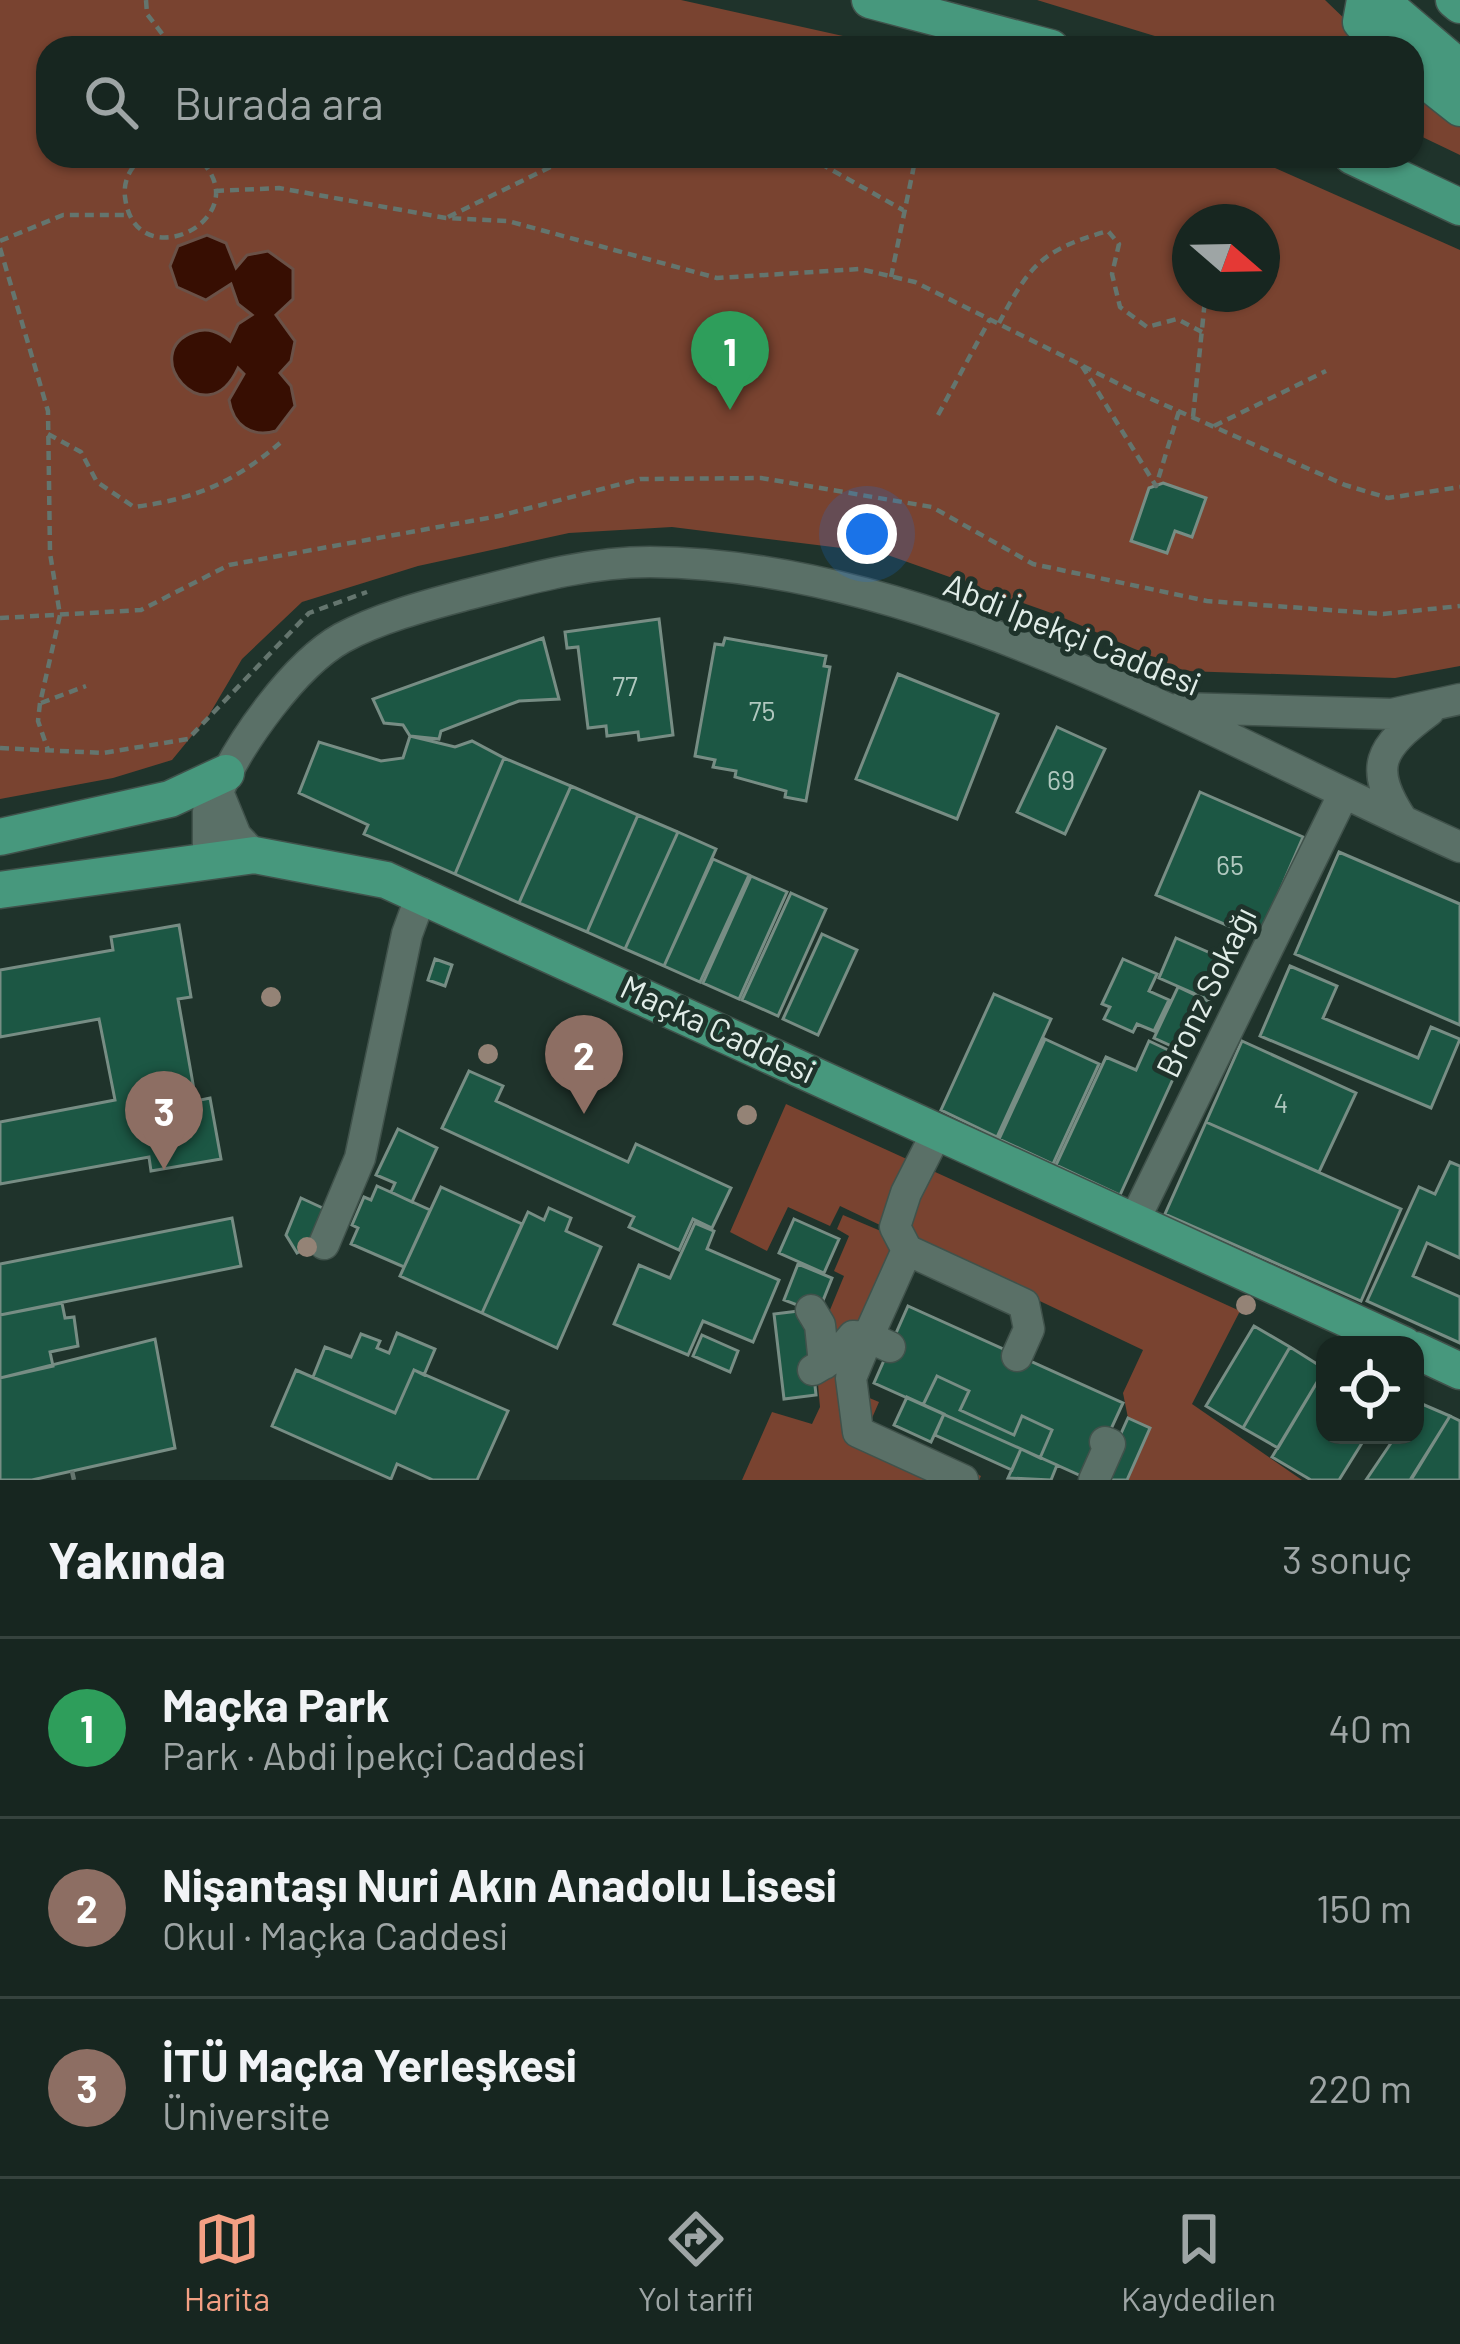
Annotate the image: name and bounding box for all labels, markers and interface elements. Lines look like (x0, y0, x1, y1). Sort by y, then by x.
search box (36, 36, 1424, 168)
icon: search (78, 69, 144, 135)
text: Burada ara (174, 75, 384, 129)
north arrow (1172, 204, 1280, 312)
pin: 1 (691, 311, 769, 410)
your location (837, 504, 897, 564)
street label: Abdi İpekçi Caddesi (938, 563, 1206, 703)
house number: 77 (612, 669, 638, 701)
house number: 75 (749, 694, 775, 726)
house number: 69 (1047, 763, 1075, 795)
house number: 65 (1216, 848, 1244, 880)
street label: Bronz Sokağı (1147, 900, 1264, 1083)
street label: Maçka Caddesi (615, 966, 822, 1091)
pin: 2 (545, 1015, 623, 1114)
pin: 3 (125, 1071, 203, 1170)
house number: 4 (1274, 1086, 1288, 1118)
map controls (1316, 1336, 1424, 1444)
button: locate (1316, 1336, 1424, 1444)
text: Yakında (48, 1528, 226, 1589)
text: 3 sonuç (1282, 1535, 1412, 1582)
text: Maçka Park (162, 1677, 389, 1731)
text: 1 (80, 1704, 94, 1751)
text: 40 m (1328, 1704, 1412, 1751)
text: Park · Abdi İpekçi Caddesi (162, 1731, 585, 1778)
text: Nişantaşı Nuri Akın Anadolu Lisesi (162, 1857, 837, 1911)
text: 2 (76, 1884, 98, 1931)
text: 150 m (1316, 1884, 1412, 1931)
text: Okul · Maçka Caddesi (162, 1911, 508, 1958)
text: İTÜ Maçka Yerleşkesi (162, 2037, 577, 2091)
text: 3 (76, 2064, 98, 2111)
text: 220 m (1308, 2064, 1412, 2111)
text: Üniversite (162, 2091, 331, 2138)
tab: Harita (184, 2206, 270, 2318)
tab: Yol tarifi (638, 2206, 753, 2318)
tab: Kaydedilen (1121, 2206, 1276, 2318)

